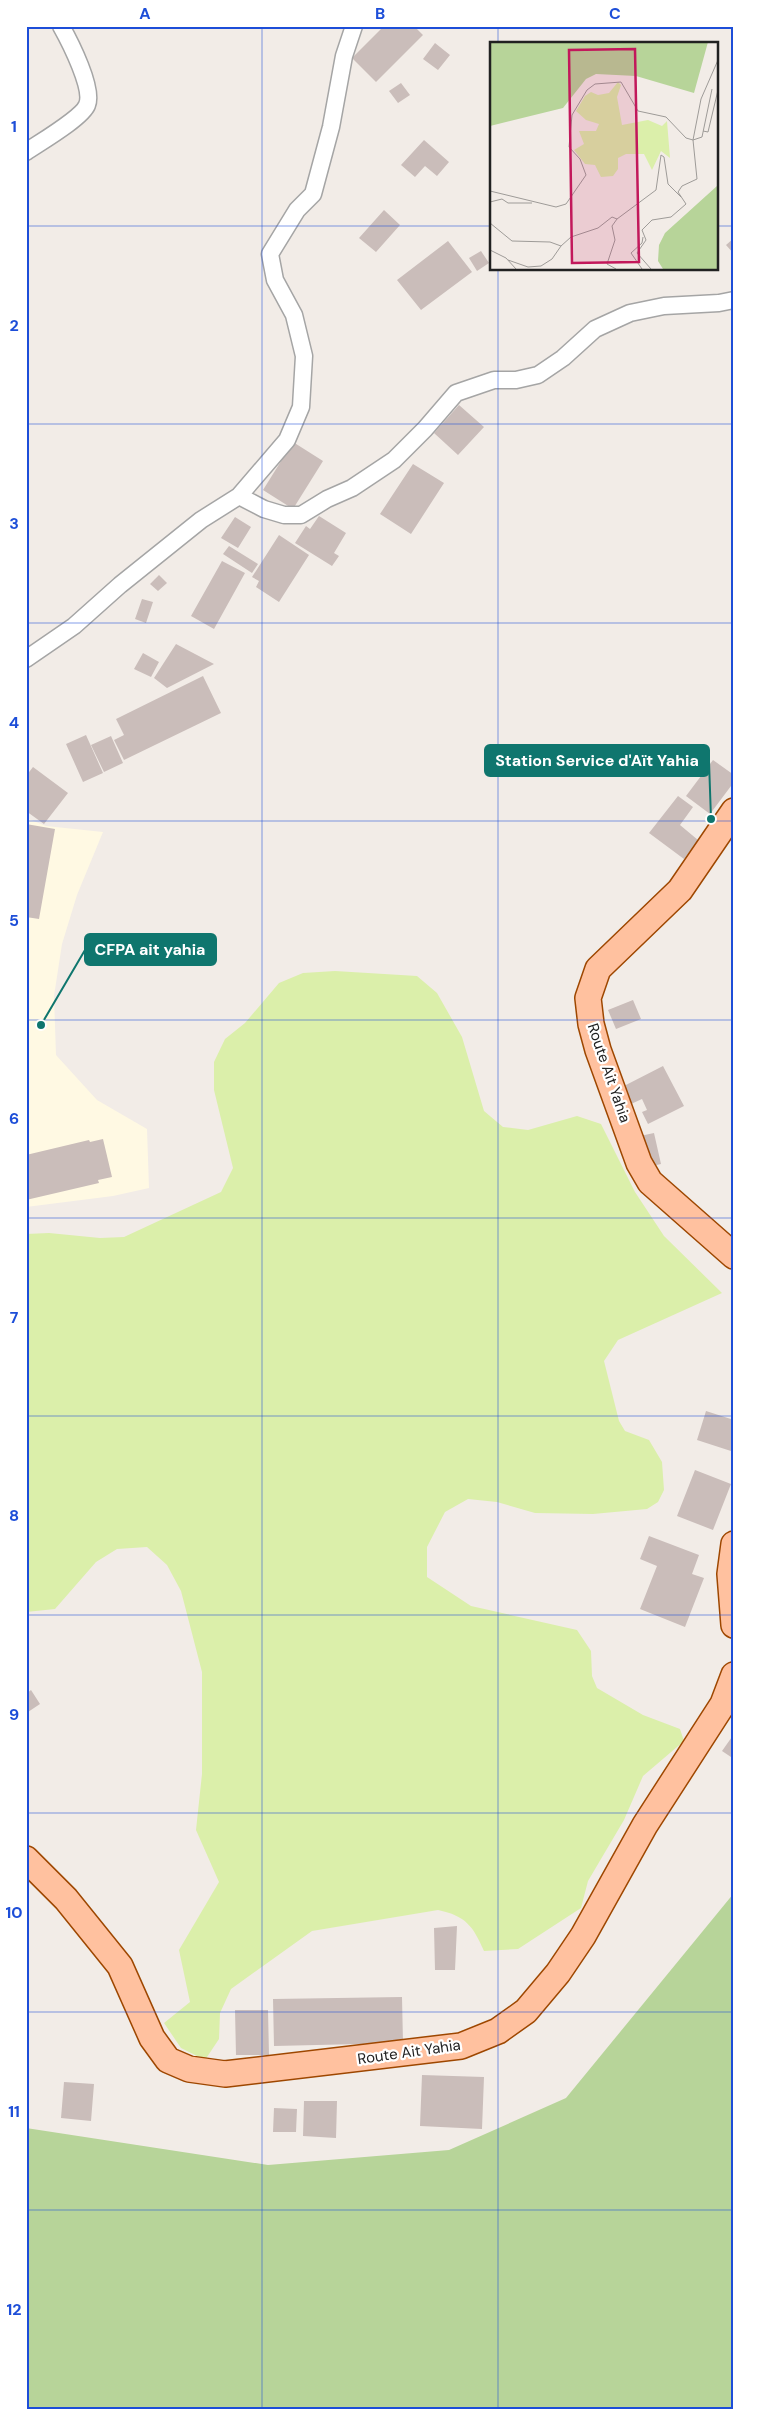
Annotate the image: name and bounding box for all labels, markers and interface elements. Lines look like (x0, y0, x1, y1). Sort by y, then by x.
text: A (139, 3, 151, 24)
text: B (375, 3, 385, 24)
text: C (609, 3, 621, 24)
inset map (490, 42, 718, 270)
text: 1 (11, 116, 17, 137)
text: 2 (9, 315, 19, 336)
text: 3 (9, 513, 19, 534)
text: 4 (9, 712, 19, 733)
callout: Station Service d'Aït Yahia (485, 745, 709, 776)
text: Station Service d'Aït Yahia (495, 750, 699, 771)
text: 5 (9, 910, 19, 931)
callout: CFPA ait yahia (85, 934, 216, 965)
text: CFPA ait yahia (95, 939, 205, 960)
street label: Route Ait Yahia (583, 1021, 635, 1125)
text: 6 (9, 1108, 19, 1129)
text: 7 (10, 1307, 19, 1328)
text: 8 (9, 1505, 19, 1526)
text: 9 (9, 1704, 19, 1725)
text: 10 (5, 1902, 23, 1923)
street label: Route Ait Yahia (356, 2035, 462, 2069)
text: 11 (8, 2101, 20, 2122)
text: 12 (6, 2299, 22, 2320)

